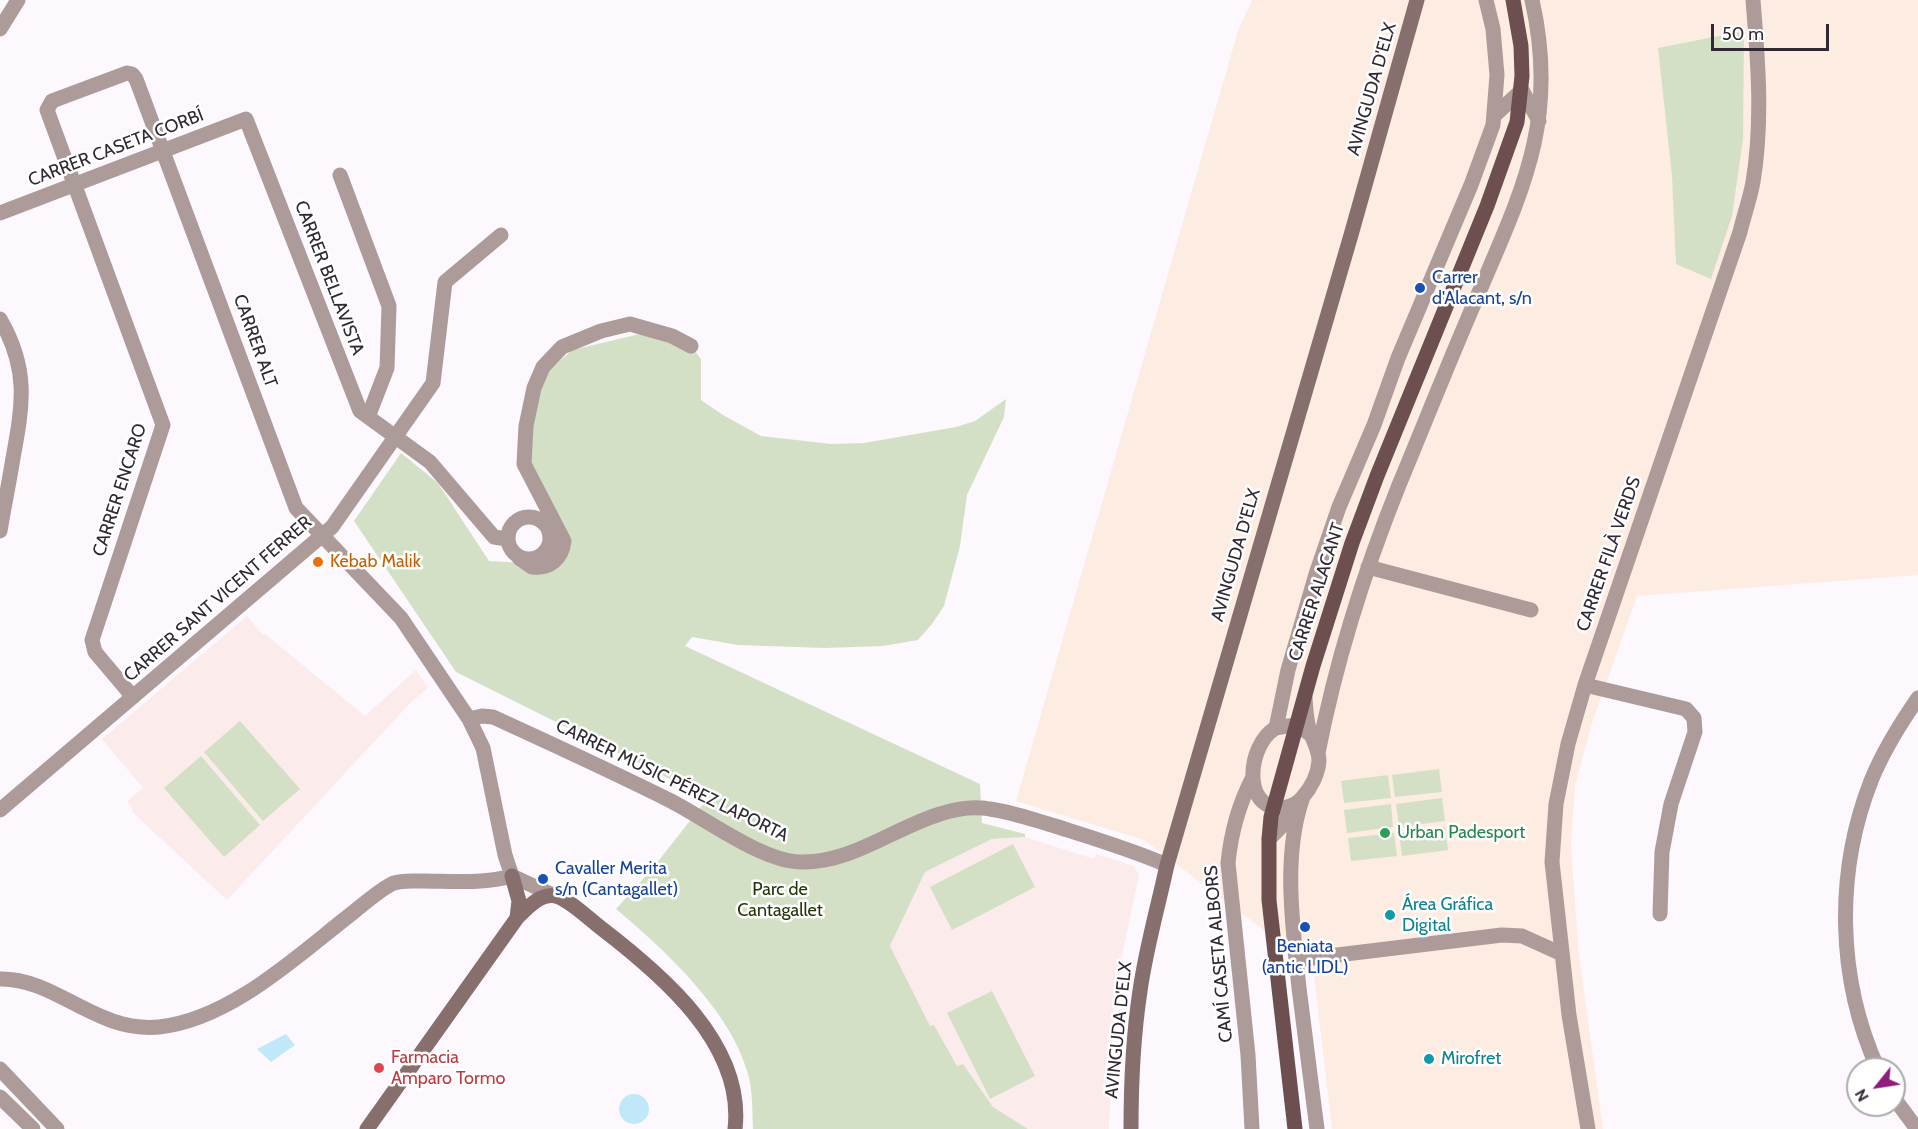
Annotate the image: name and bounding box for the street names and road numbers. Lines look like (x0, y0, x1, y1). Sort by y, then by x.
street label: AVINGUDA D'ELX (1343, 20, 1401, 158)
street label: CARRER CASETA CORBÍ (25, 105, 207, 191)
street label: CARRER BELLAVISTA (290, 198, 368, 358)
street label: CARRER ALT (228, 292, 282, 390)
street label: CARRER ENCARO (88, 421, 152, 559)
street label: CARRER FILÀ VERDS (1572, 474, 1646, 634)
street label: AVINGUDA D'ELX (1207, 486, 1265, 624)
street label: CARRER SANT VICENT FERRER (120, 512, 316, 686)
street label: CARRER ALACANT (1284, 520, 1350, 664)
street label: CARRER MÚSIC PÉREZ LAPORTA (552, 715, 792, 847)
street label: CAMÍ CASETA ALBORS (1200, 864, 1238, 1044)
street label: AVINGUDA D'ELX (1101, 961, 1137, 1099)

